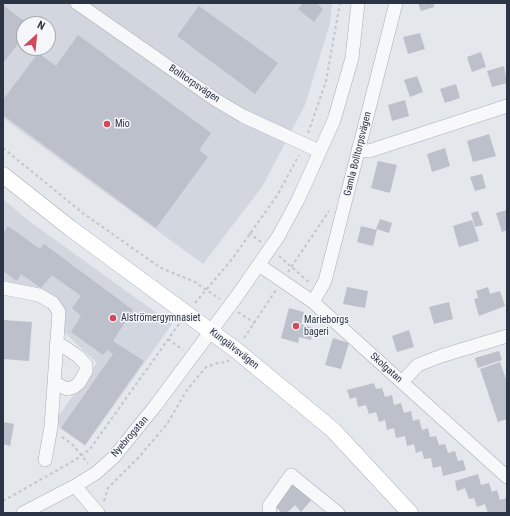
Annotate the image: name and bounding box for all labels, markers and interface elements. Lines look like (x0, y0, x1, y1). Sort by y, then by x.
north arrow (16, 16, 56, 56)
text: N (35, 18, 47, 33)
street label: Bolltorpsvägen (166, 63, 222, 105)
street label: Gamla Bolltorpsvägen (342, 111, 374, 197)
place label: Mio (115, 118, 130, 130)
marker: Mio (102, 119, 112, 129)
place label: Alströmergymnasiet (121, 312, 200, 324)
marker: Alströmergymnasiet (108, 313, 118, 323)
place label: Marieborgs bageri (304, 314, 349, 338)
marker: Marieborgs bageri (291, 321, 301, 331)
street label: Kungälvsvägen (207, 326, 261, 372)
street label: Skolgatan (367, 350, 405, 386)
street label: Nyebrogatan (109, 414, 151, 460)

